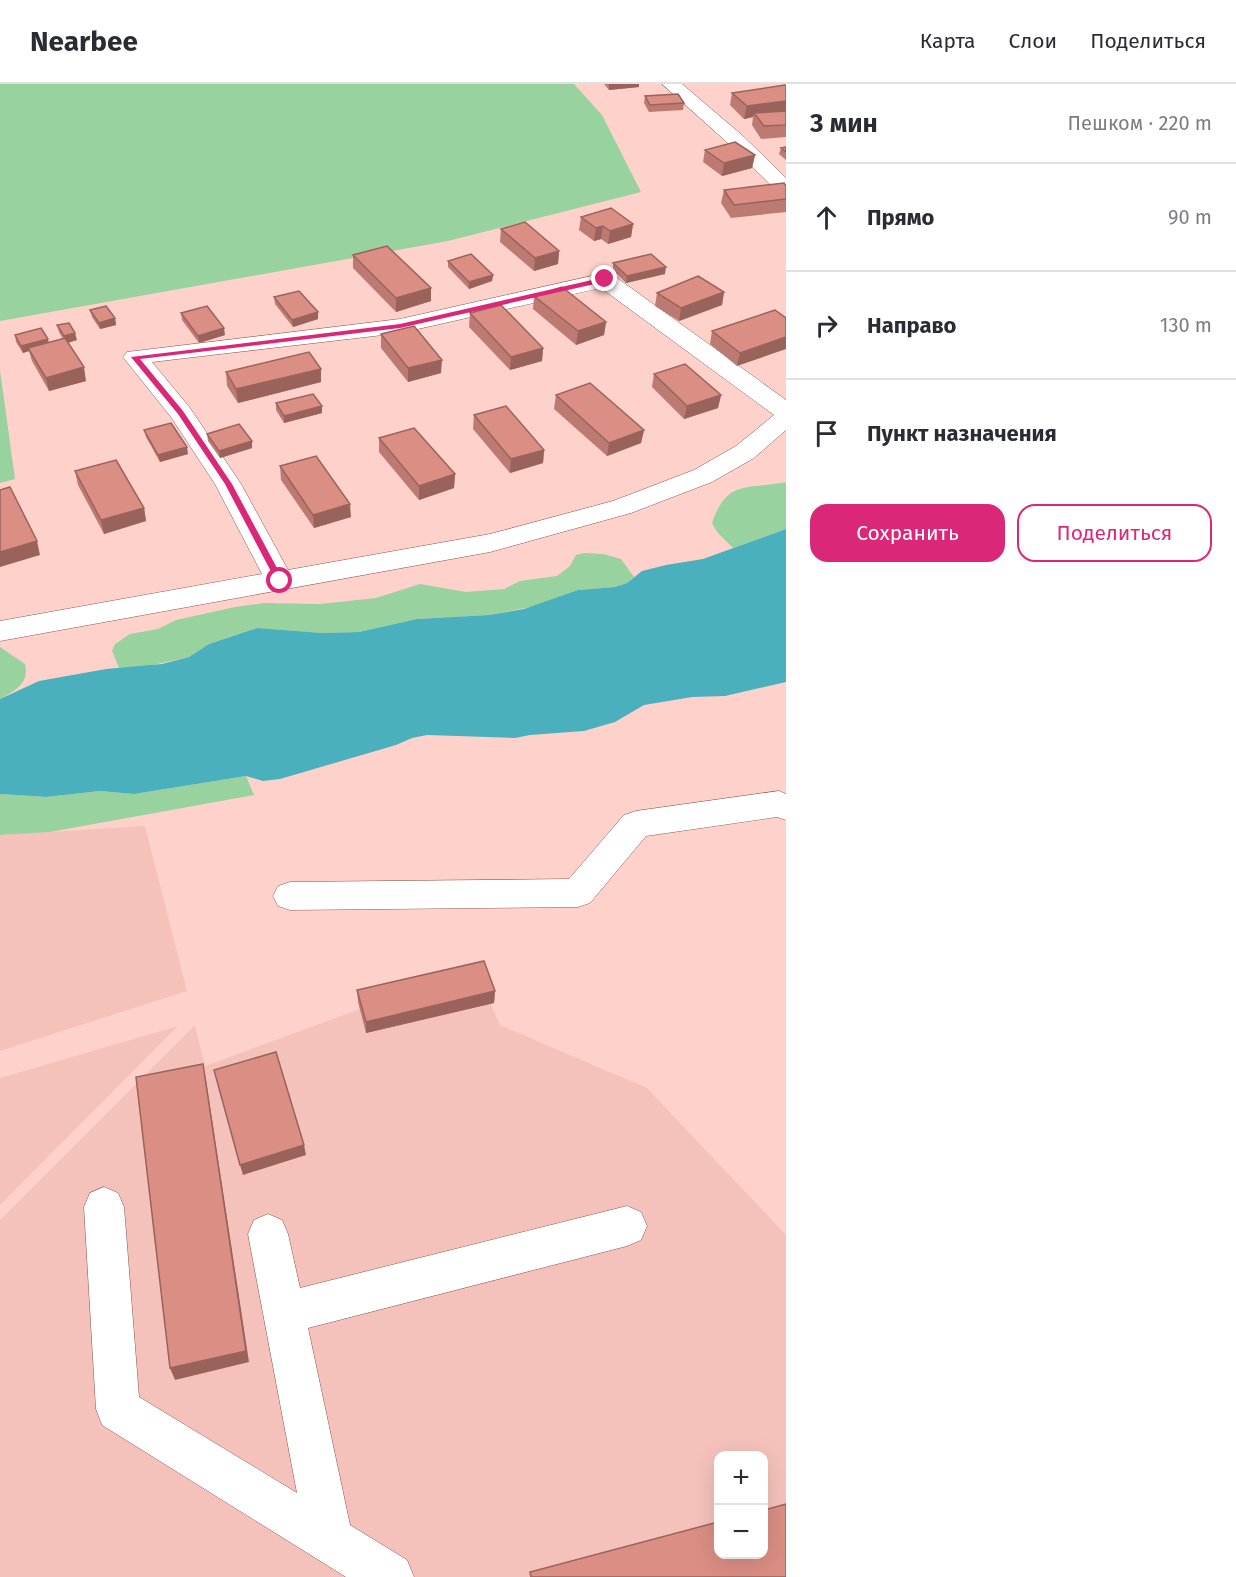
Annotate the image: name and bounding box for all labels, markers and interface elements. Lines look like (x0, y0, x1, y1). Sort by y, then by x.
text: Nearbee (30, 25, 138, 58)
text: Карта (920, 28, 976, 54)
text: Слои (1009, 28, 1057, 54)
text: Поделиться (1090, 28, 1206, 54)
text: 3 мин (810, 108, 878, 139)
text: Пешком · 220 m (1068, 111, 1212, 135)
icon: ahead (810, 201, 843, 234)
text: Прямо (867, 204, 934, 231)
text: 90 m (1168, 205, 1212, 229)
route end (591, 265, 617, 291)
icon: right (810, 309, 843, 342)
text: Направо (867, 312, 956, 339)
text: 130 m (1160, 313, 1212, 337)
icon: arrive (810, 417, 843, 450)
text: Пункт назначения (867, 420, 1057, 447)
button: Сохранить (810, 504, 1005, 562)
button: Поделиться (1017, 504, 1212, 562)
route start (266, 567, 292, 593)
map controls (714, 1451, 768, 1559)
button: + (714, 1451, 768, 1505)
button: − (714, 1505, 768, 1559)

